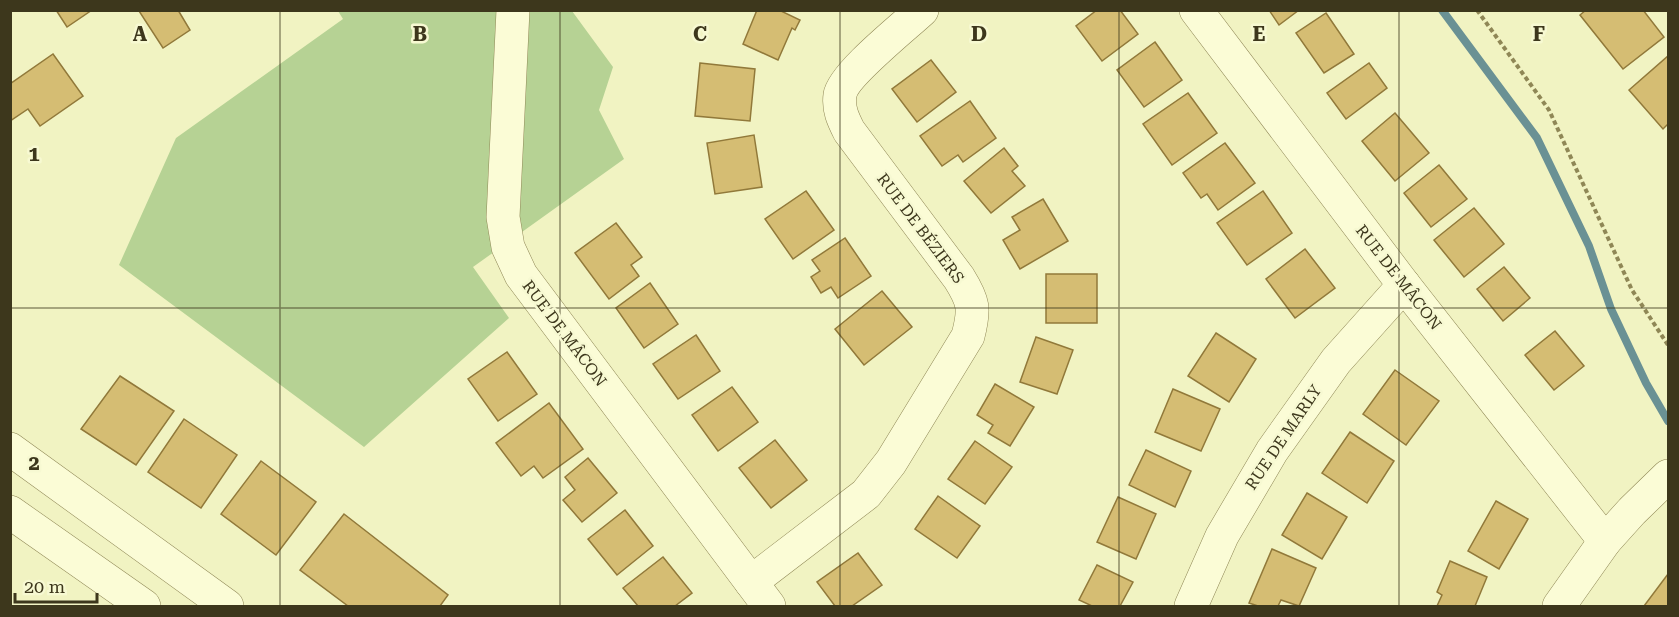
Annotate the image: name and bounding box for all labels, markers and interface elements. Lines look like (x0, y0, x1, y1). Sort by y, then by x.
text: A (133, 22, 148, 46)
text: B (413, 22, 427, 46)
text: C (693, 22, 707, 46)
text: D (971, 22, 987, 46)
text: E (1253, 22, 1266, 46)
text: F (1533, 22, 1545, 46)
text: 1 (28, 142, 40, 166)
street label: RUE DE BÉZIERS (873, 170, 968, 287)
street label: RUE DE MÂCON (1352, 221, 1446, 334)
street label: RUE DE MÂCON (519, 277, 611, 390)
street label: RUE DE MARLY (1241, 381, 1326, 493)
text: 2 (28, 451, 40, 475)
scale bar (15, 566, 98, 604)
text: 20 m (24, 576, 65, 597)

